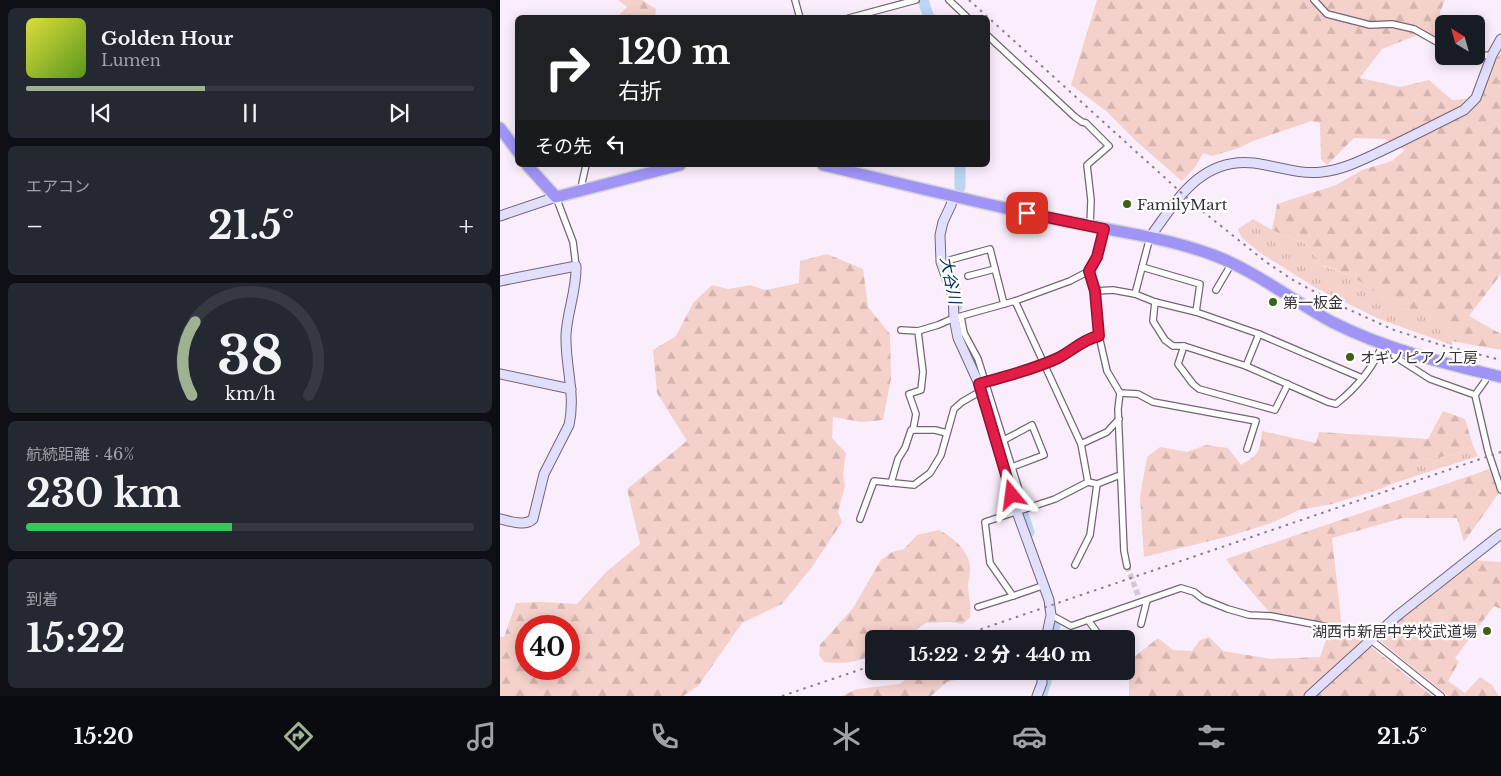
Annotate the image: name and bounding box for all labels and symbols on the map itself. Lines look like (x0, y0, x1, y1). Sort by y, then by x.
north arrow (1435, 15, 1485, 65)
pin (1006, 192, 1048, 234)
place label: FamilyMart (1137, 195, 1228, 214)
marker: FamilyMart (1121, 198, 1133, 210)
water label: 大谷川 (936, 254, 966, 308)
place label: 第一板金 (1283, 293, 1343, 312)
marker: 第一板金 (1267, 296, 1279, 308)
place label: オギノピアノ工房 (1360, 348, 1478, 367)
marker: オギノピアノ工房 (1344, 351, 1356, 363)
position arrow (985, 468, 1037, 520)
speed limit sign: 40 (515, 615, 580, 680)
place label: 湖西市新居中学校武道場 (1312, 622, 1477, 641)
marker: 湖西市新居中学校武道場 (1481, 625, 1493, 637)

